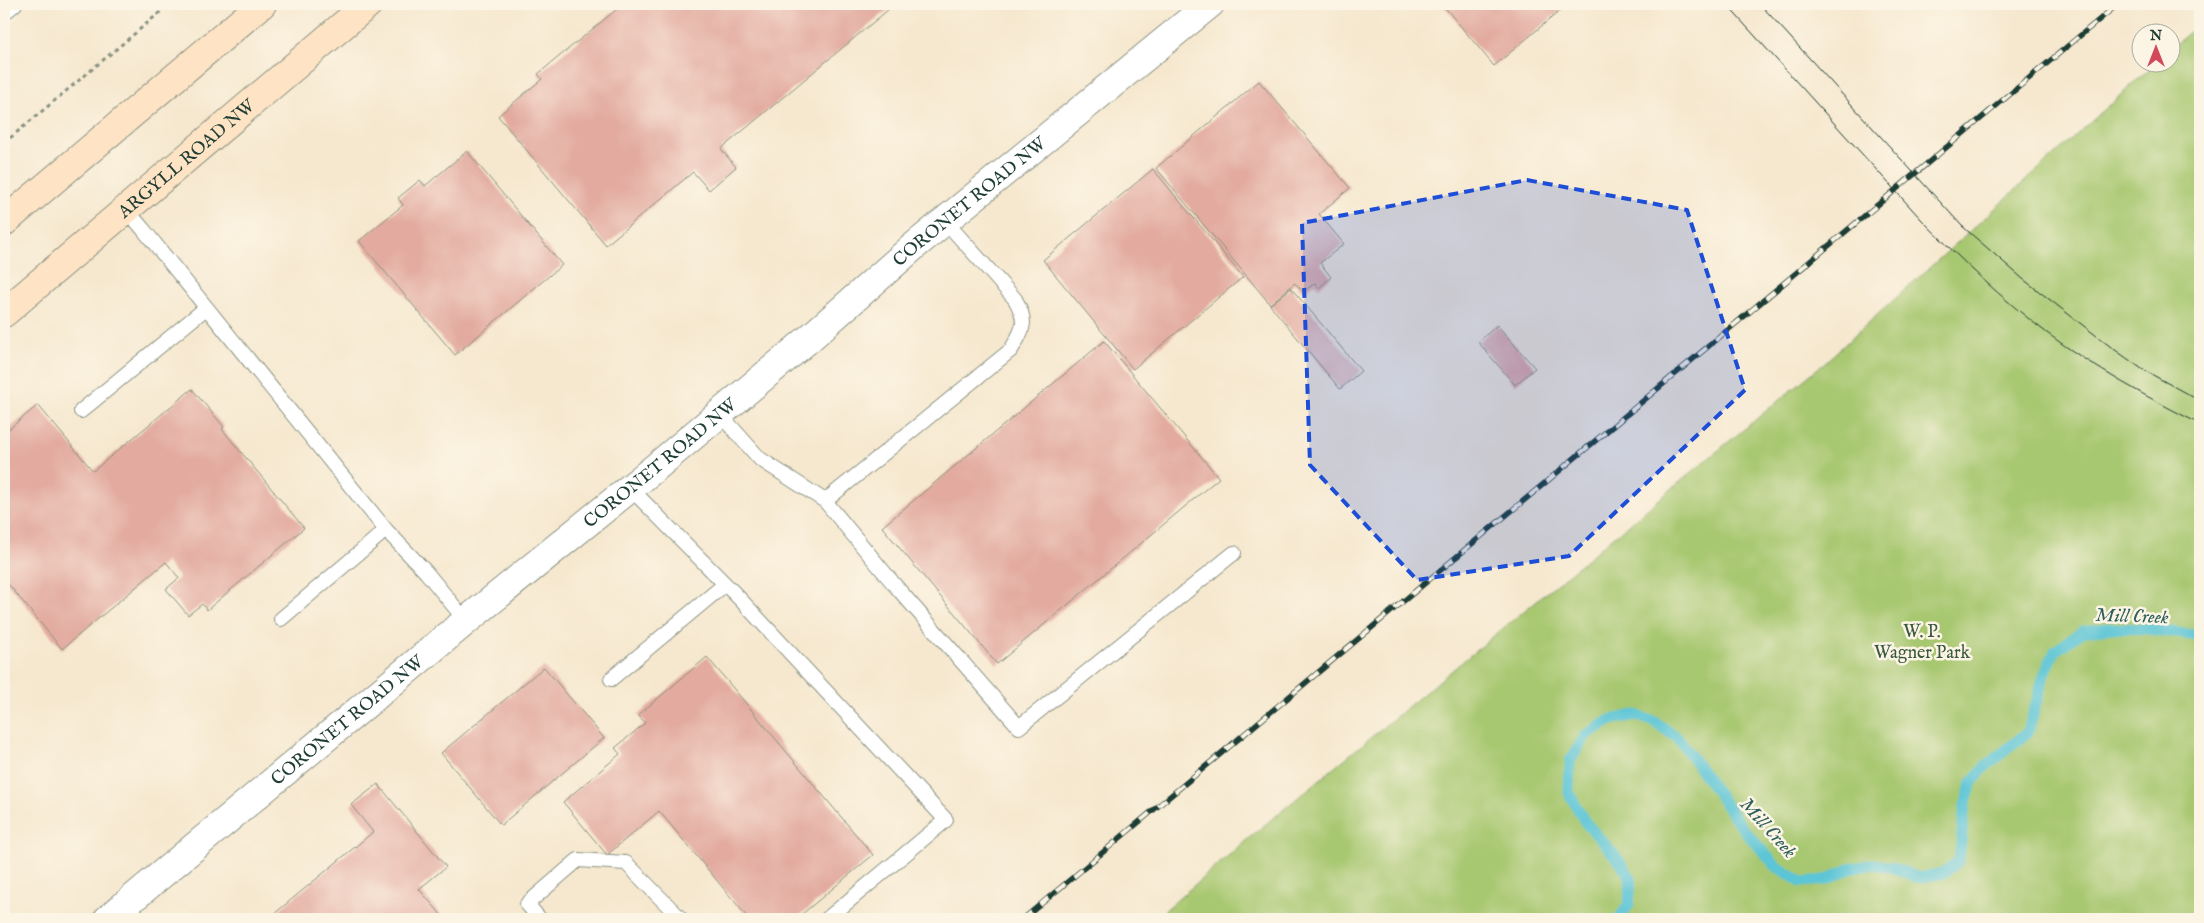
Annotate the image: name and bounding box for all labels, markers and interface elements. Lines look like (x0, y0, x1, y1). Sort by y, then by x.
north arrow (2132, 22, 2182, 72)
text: N (2149, 27, 2162, 45)
street label: ARGYLL ROAD NW (113, 94, 261, 225)
street label: CORONET ROAD NW (889, 132, 1052, 272)
street label: CORONET ROAD NW (580, 394, 743, 534)
water label: Mill Creek (2095, 604, 2169, 630)
park label: W. P. Wagner Park (1874, 621, 1970, 665)
street label: CORONET ROAD NW (267, 650, 430, 791)
water label: Mill Creek (1734, 793, 1801, 864)

